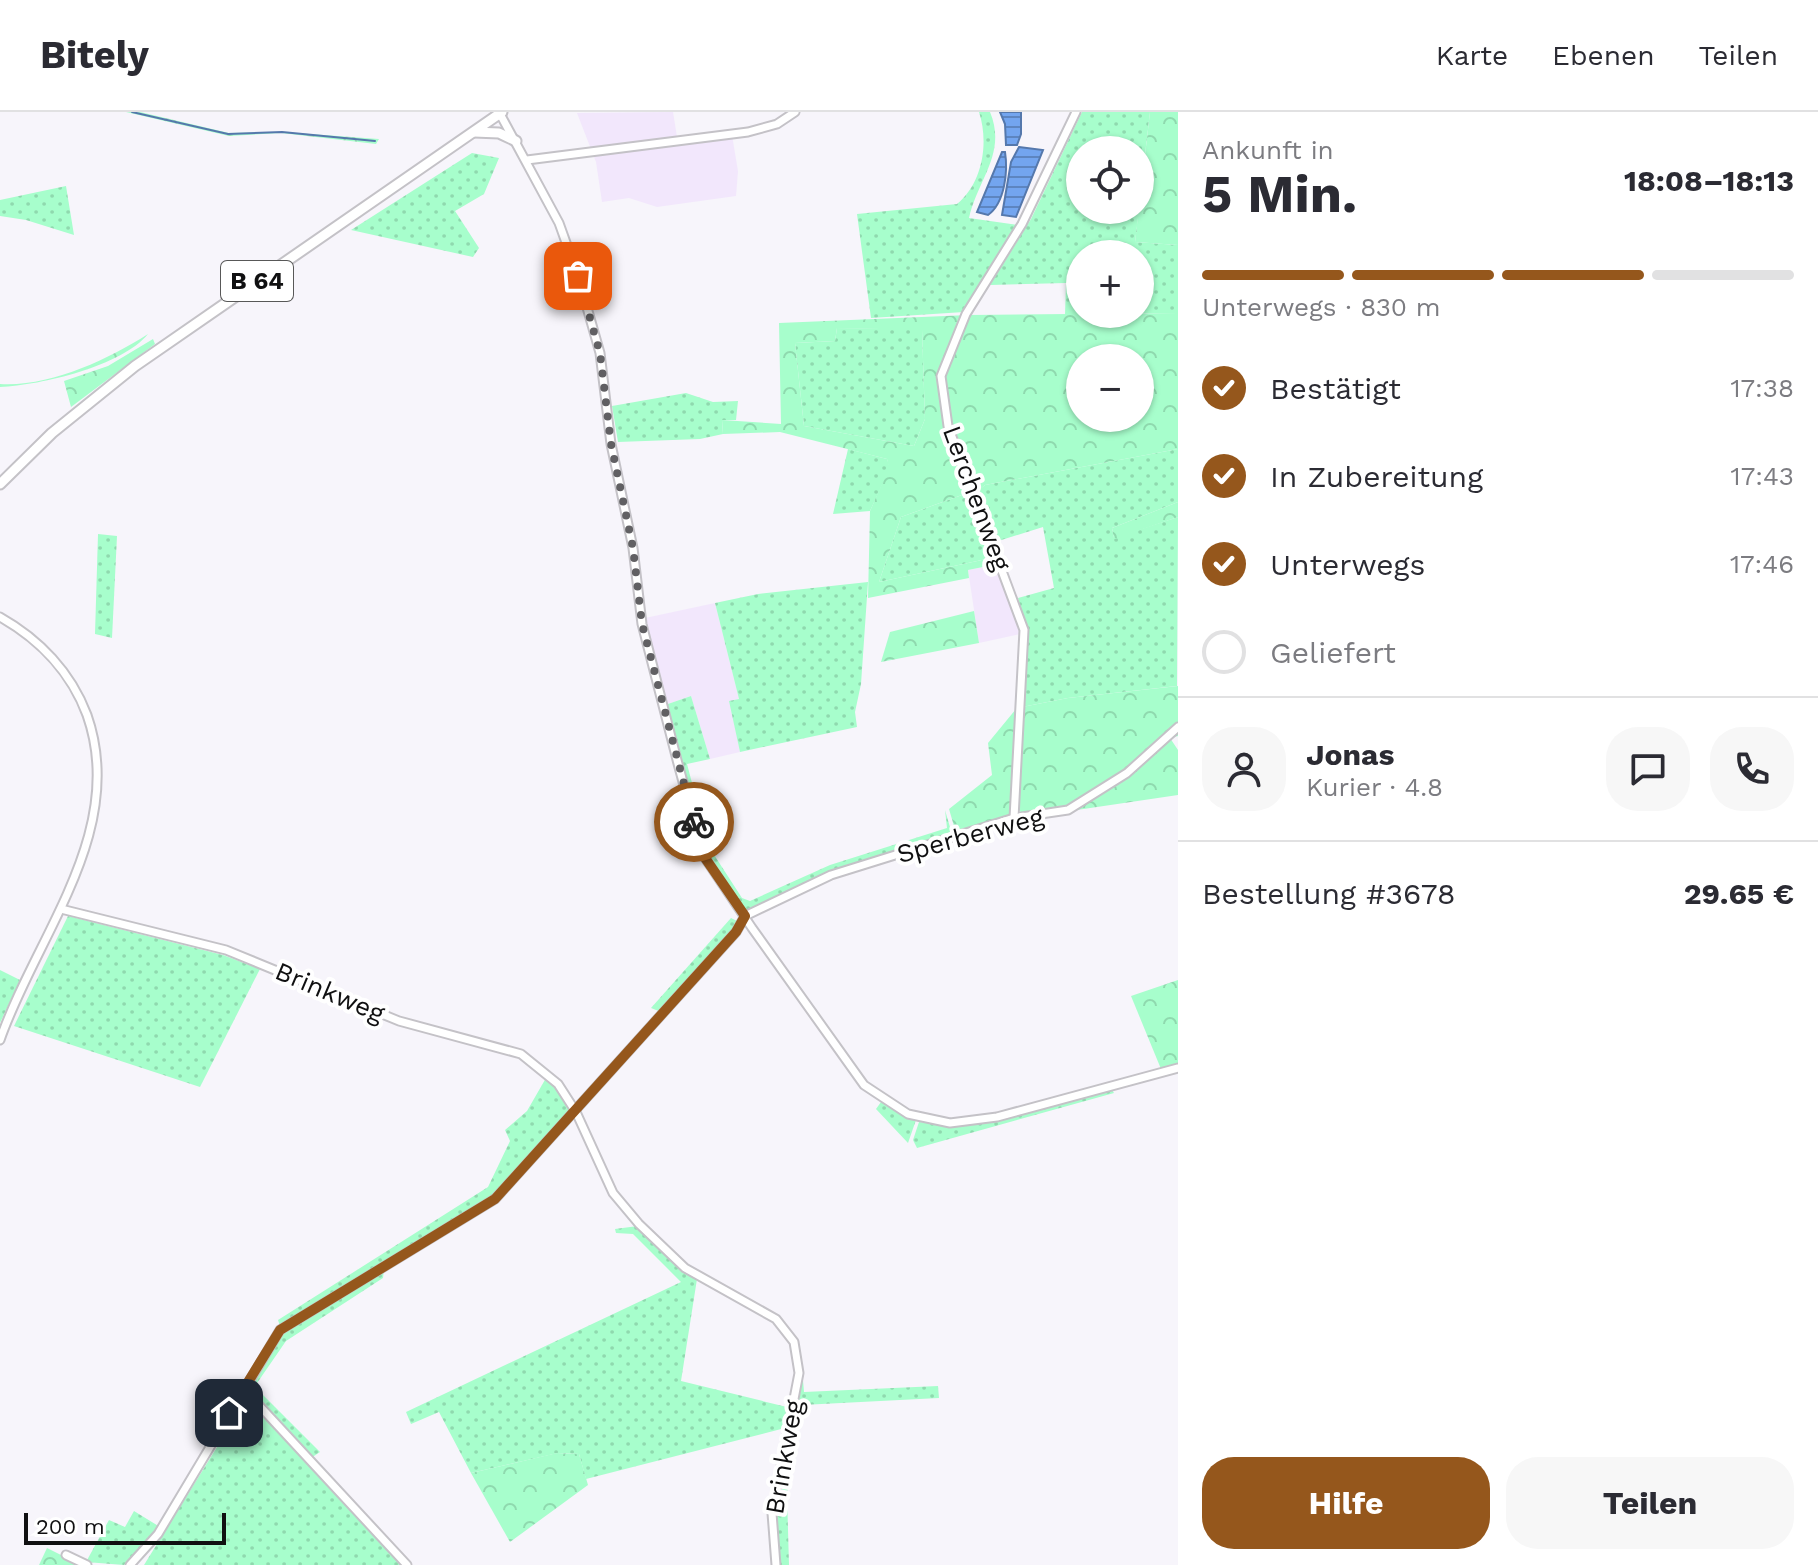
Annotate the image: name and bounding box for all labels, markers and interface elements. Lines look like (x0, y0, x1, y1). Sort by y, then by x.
text: Bitely (40, 33, 149, 77)
text: Karte (1436, 39, 1508, 72)
text: Ebenen (1552, 39, 1655, 72)
text: Teilen (1699, 39, 1778, 72)
text: Ankunft in (1202, 135, 1334, 165)
map controls (1066, 136, 1154, 432)
button: locate (1066, 136, 1154, 224)
text: 18:08–18:13 (1624, 163, 1794, 198)
text: 5 Min. (1202, 164, 1357, 225)
button: + (1066, 240, 1154, 328)
pin (544, 242, 612, 310)
icon: bag (556, 254, 600, 298)
road number: B 64 (221, 261, 293, 301)
text: Unterwegs · 830 m (1202, 292, 1441, 322)
button: − (1066, 344, 1154, 432)
icon: check (1202, 366, 1246, 410)
text: Bestätigt (1270, 371, 1401, 406)
text: 17:38 (1730, 373, 1794, 403)
street label: Lerchenweg (937, 421, 1017, 575)
icon: check (1202, 454, 1246, 498)
text: In Zubereitung (1270, 459, 1483, 494)
text: 17:43 (1731, 461, 1794, 491)
icon: check (1202, 542, 1246, 586)
text: Unterwegs (1270, 547, 1425, 582)
text: 17:46 (1730, 549, 1794, 579)
text: Geliefert (1270, 635, 1396, 670)
button: person (1202, 727, 1286, 811)
button: chat (1606, 727, 1690, 811)
button: phone (1710, 727, 1794, 811)
text: Jonas (1306, 737, 1394, 772)
text: Kurier · 4.8 (1306, 772, 1443, 802)
courier (654, 782, 734, 862)
icon: bike (672, 800, 716, 844)
street label: Sperberweg (893, 801, 1047, 869)
text: Bestellung #3678 (1202, 876, 1456, 911)
text: 29.65 € (1684, 876, 1794, 911)
street label: Brinkweg (271, 956, 389, 1028)
pin (195, 1379, 263, 1447)
icon: home (207, 1391, 251, 1435)
street label: Brinkweg (759, 1397, 809, 1516)
button: Hilfe (1202, 1457, 1490, 1549)
button: Teilen (1506, 1457, 1794, 1549)
scale bar (24, 1509, 226, 1545)
text: 200 m (36, 1514, 105, 1539)

